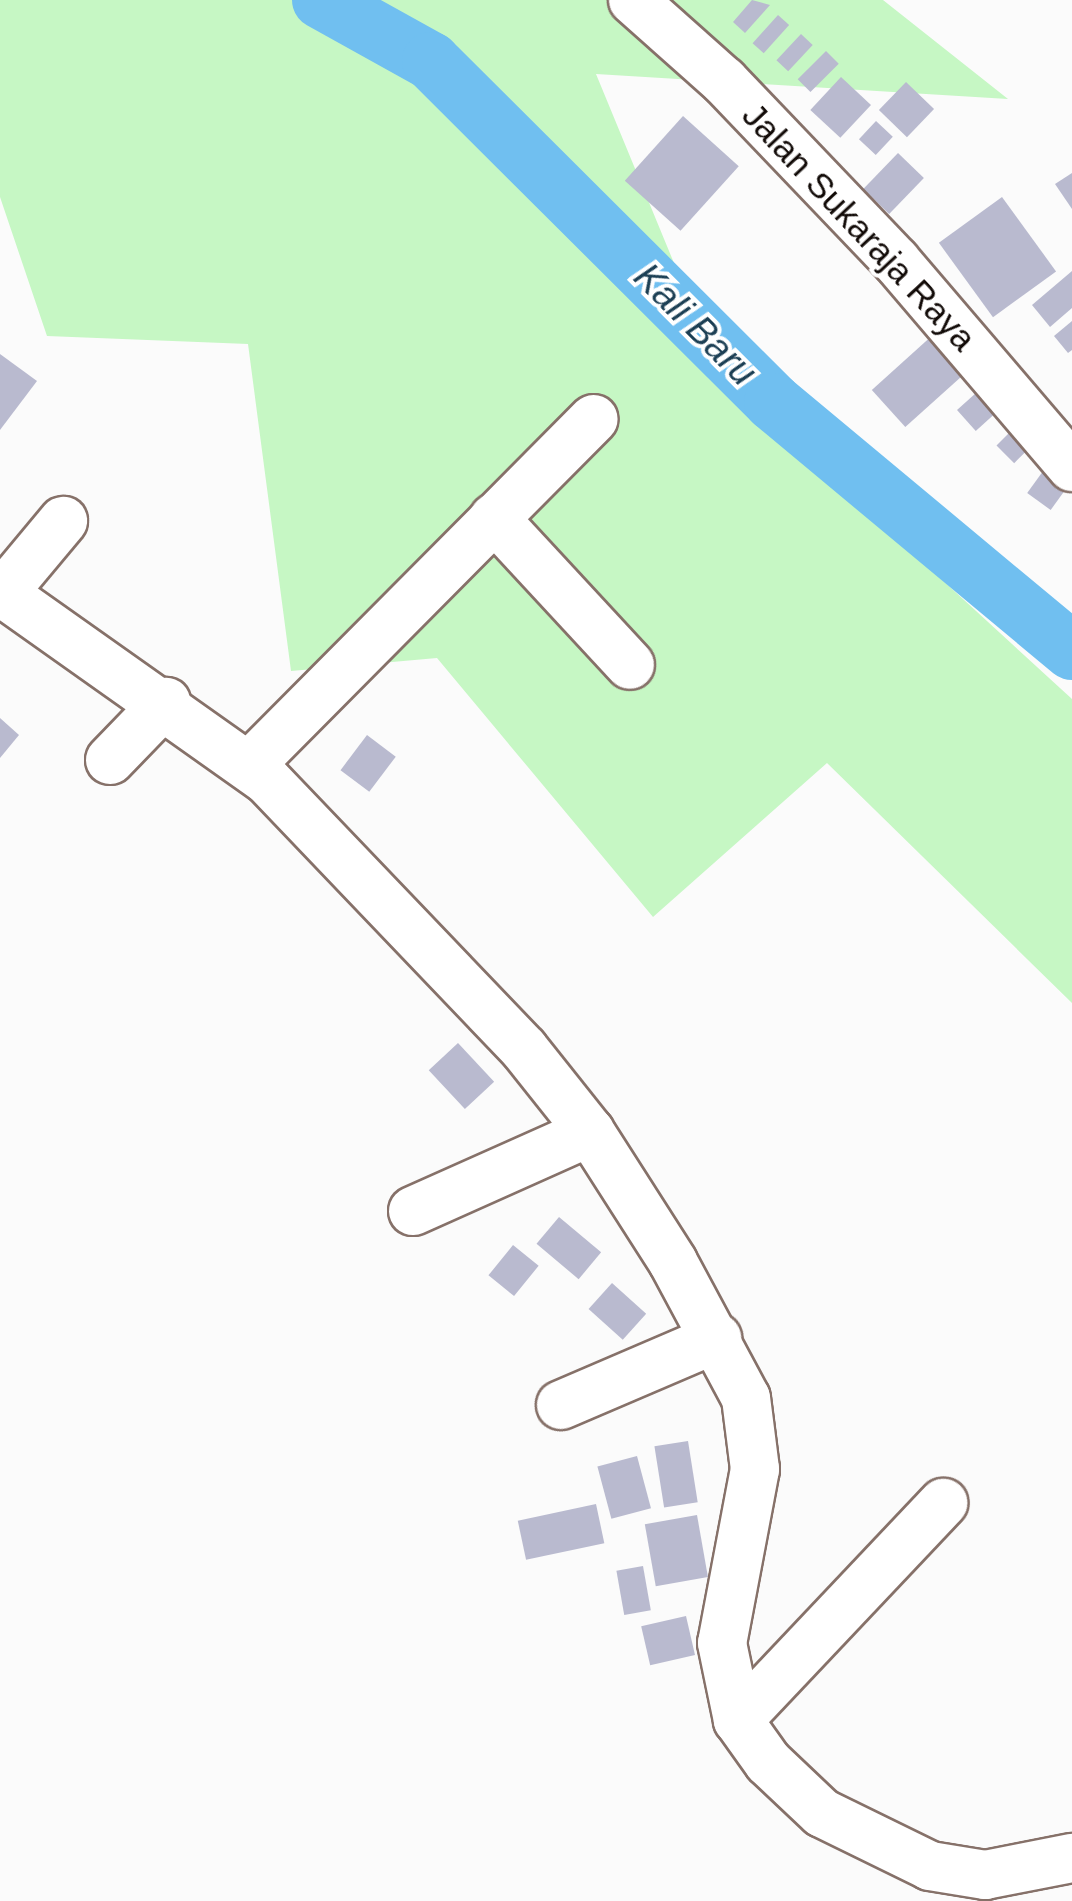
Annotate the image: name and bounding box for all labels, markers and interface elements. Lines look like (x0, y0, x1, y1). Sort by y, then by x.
street label: Jalan Sukaraja Raya (734, 95, 984, 359)
water label: Kali Baru (624, 254, 766, 396)

